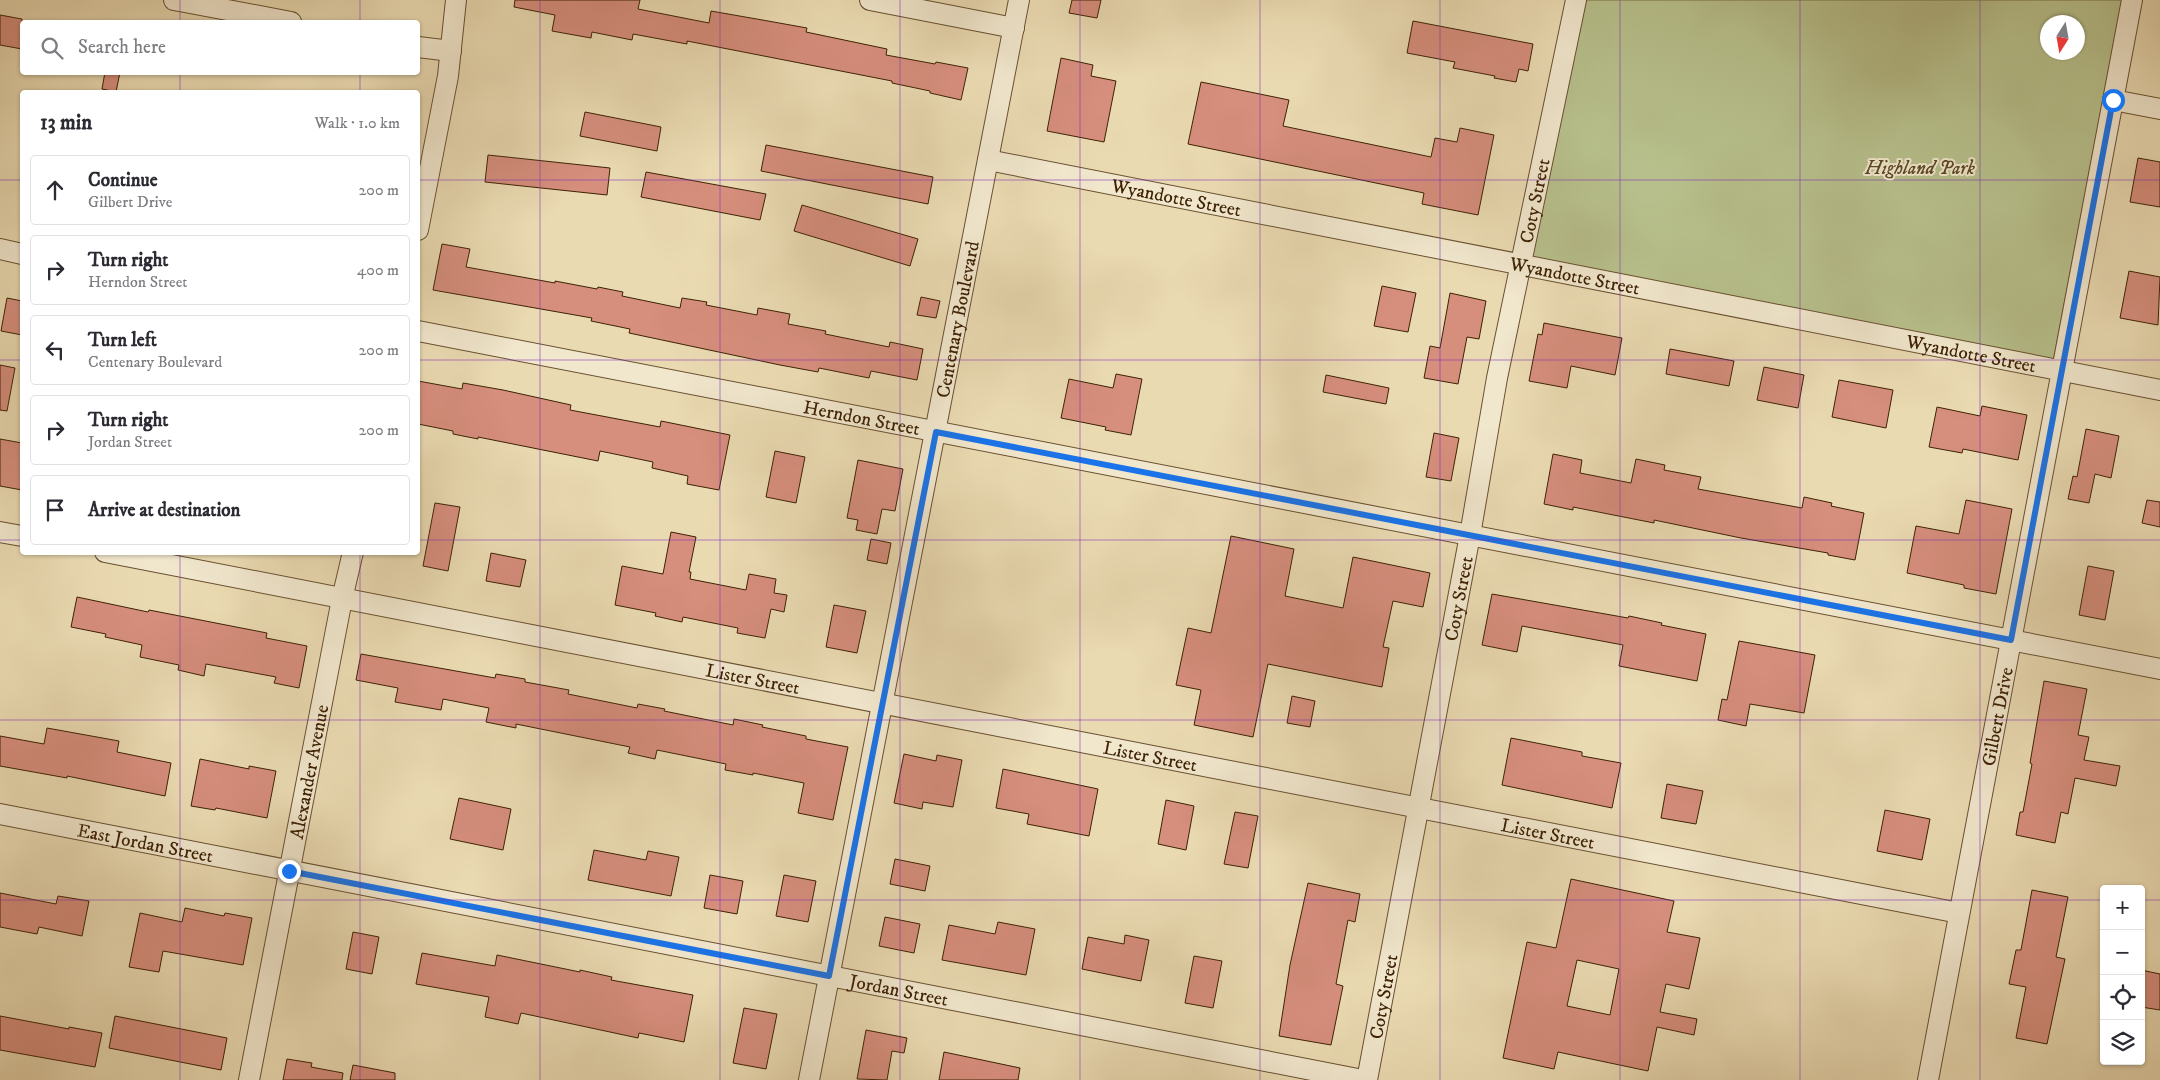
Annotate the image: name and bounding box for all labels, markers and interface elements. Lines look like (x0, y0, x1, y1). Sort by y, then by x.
north arrow (2040, 15, 2085, 60)
search box (20, 20, 420, 75)
icon: search (38, 34, 66, 62)
text: Search here (78, 36, 166, 59)
route start (2102, 89, 2125, 112)
text: 13 min (40, 110, 92, 136)
text: Walk · 1.0 km (314, 113, 400, 133)
street label: Coty Street (1515, 157, 1556, 246)
park label: Highland Park (1864, 157, 1975, 180)
text: Continue (88, 169, 158, 192)
street label: Wyandotte Street (1108, 174, 1243, 222)
icon: ahead (41, 176, 69, 204)
text: 200 m (358, 180, 399, 200)
text: Gilbert Drive (88, 192, 172, 212)
street label: Centenary Boulevard (932, 239, 985, 400)
text: Turn right (88, 249, 168, 272)
street label: Wyandotte Street (1507, 252, 1641, 301)
icon: right (41, 256, 69, 284)
text: 400 m (357, 260, 399, 280)
text: Herndon Street (88, 272, 187, 292)
text: Turn left (88, 329, 157, 352)
street label: Wyandotte Street (1903, 330, 2038, 378)
icon: left (41, 336, 69, 364)
text: 200 m (358, 340, 399, 360)
text: Centenary Boulevard (88, 352, 222, 372)
street label: Herndon Street (801, 396, 922, 441)
text: Turn right (88, 409, 168, 432)
icon: right (41, 416, 69, 444)
text: 200 m (358, 420, 399, 440)
text: Jordan Street (88, 432, 172, 452)
icon: arrive (41, 496, 69, 524)
text: Arrive at destination (88, 499, 240, 522)
street label: Coty Street (1440, 554, 1479, 643)
street label: Lister Street (704, 659, 801, 700)
street label: Gilbert Drive (1978, 665, 2019, 768)
street label: Alexander Avenue (286, 703, 334, 841)
street label: Lister Street (1101, 737, 1199, 777)
street label: Lister Street (1499, 814, 1596, 855)
street label: East Jordan Street (75, 819, 215, 868)
route end (278, 860, 301, 883)
map controls (2100, 885, 2145, 1065)
button: + (2100, 885, 2145, 930)
button: − (2100, 930, 2145, 975)
street label: Coty Street (1365, 952, 1404, 1041)
street label: Jordan Street (846, 970, 950, 1012)
button: locate (2100, 975, 2145, 1020)
button: layers (2100, 1020, 2145, 1065)

